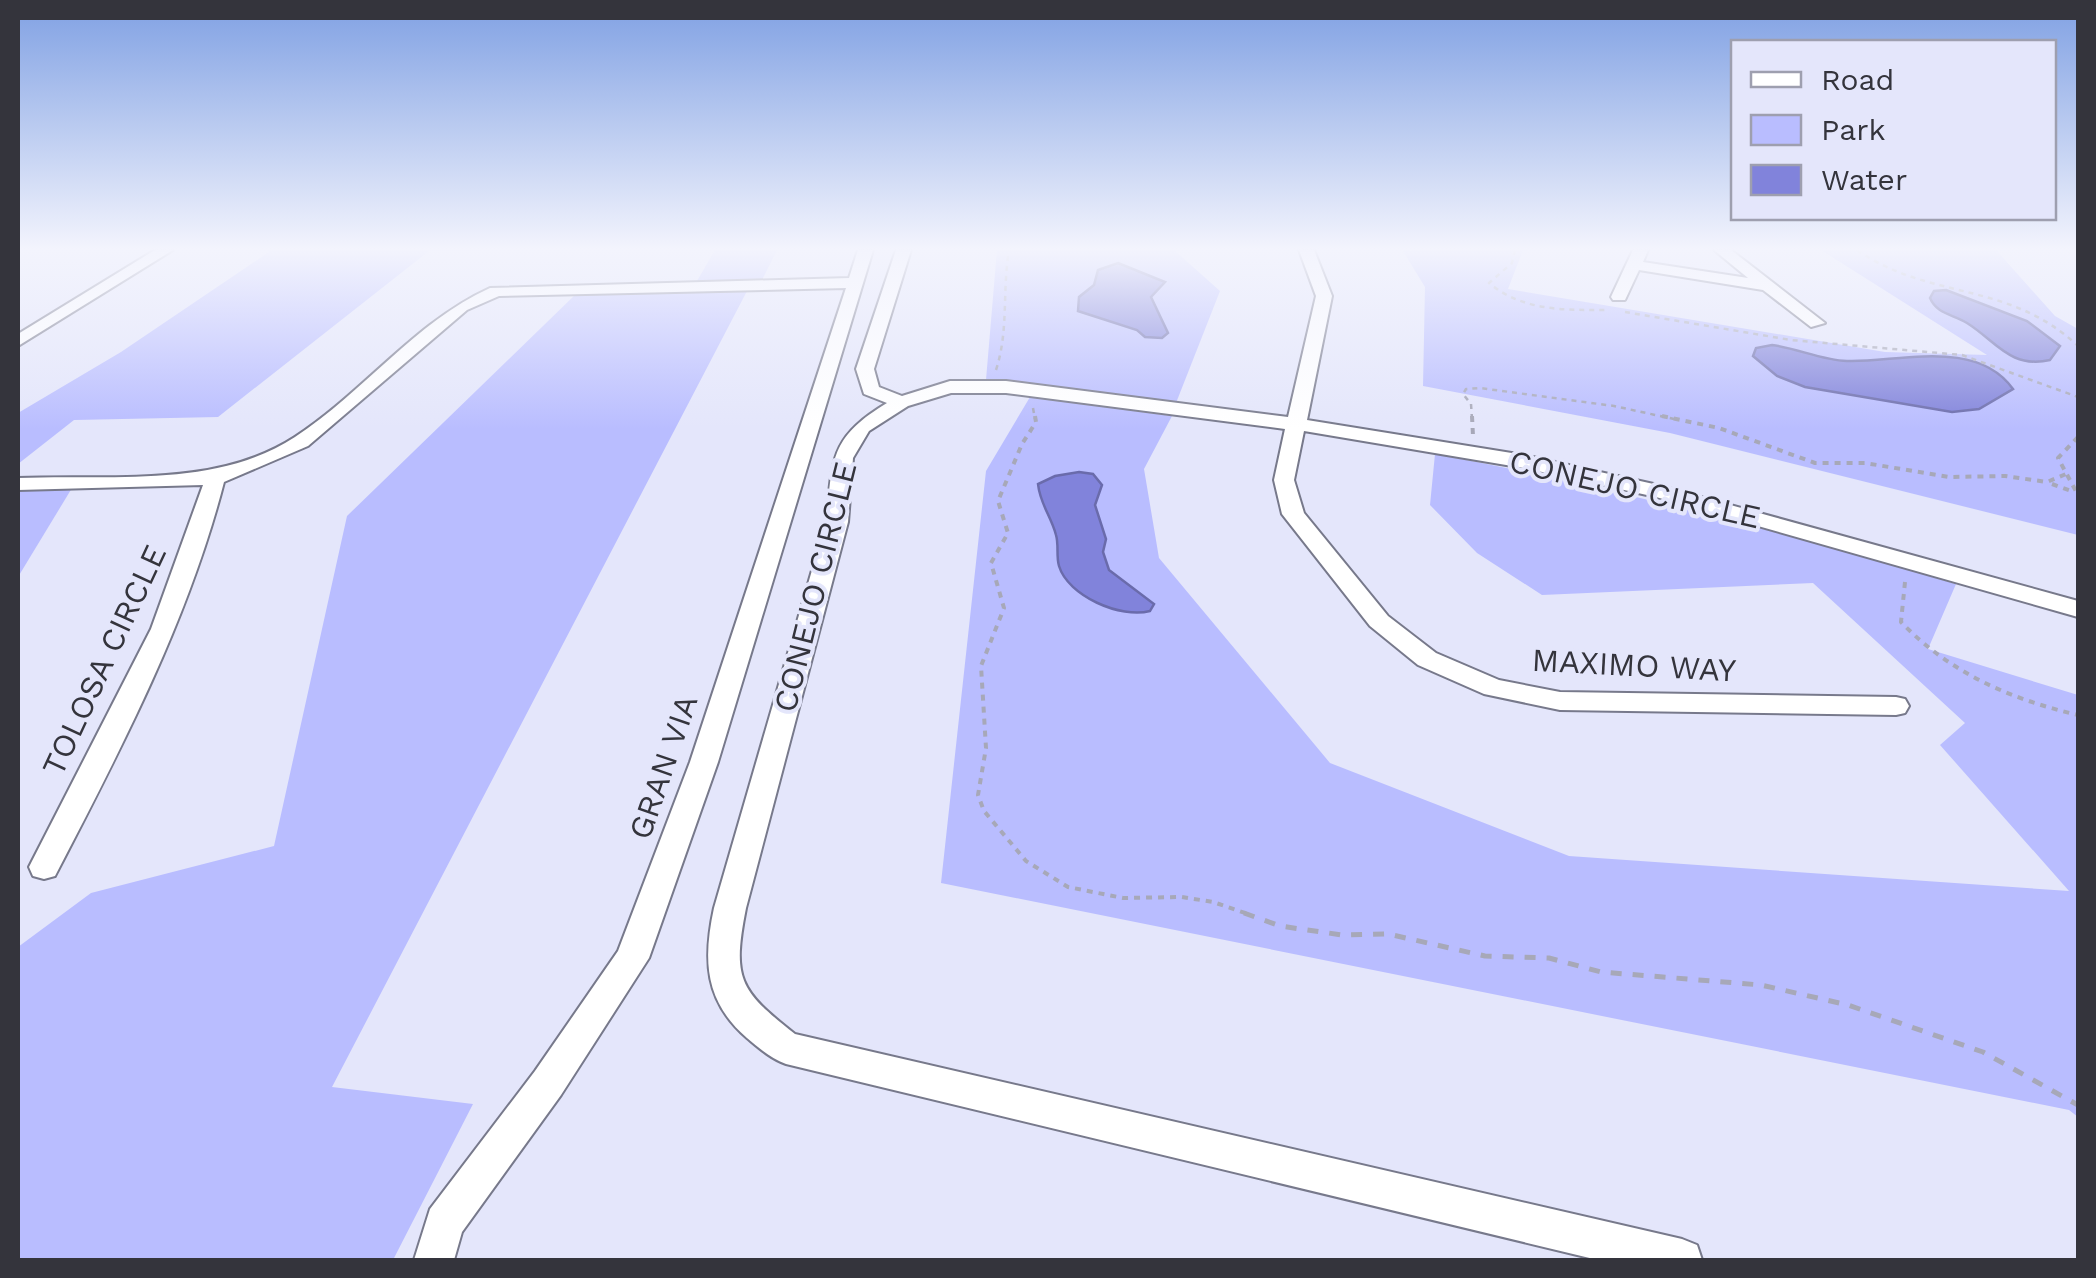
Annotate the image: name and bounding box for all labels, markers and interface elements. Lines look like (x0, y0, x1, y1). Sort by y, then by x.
legend (1731, 40, 2056, 220)
text: Road (1821, 62, 1894, 97)
text: Park (1821, 112, 1886, 147)
text: Water (1821, 162, 1907, 197)
street label: CONEJO CIRCLE (1506, 442, 1764, 536)
street label: CONEJO CIRCLE (766, 458, 864, 716)
street label: TOLOSA CIRCLE (34, 539, 174, 781)
street label: MAXIMO WAY (1531, 641, 1737, 689)
street label: GRAN VIA (621, 690, 705, 844)

